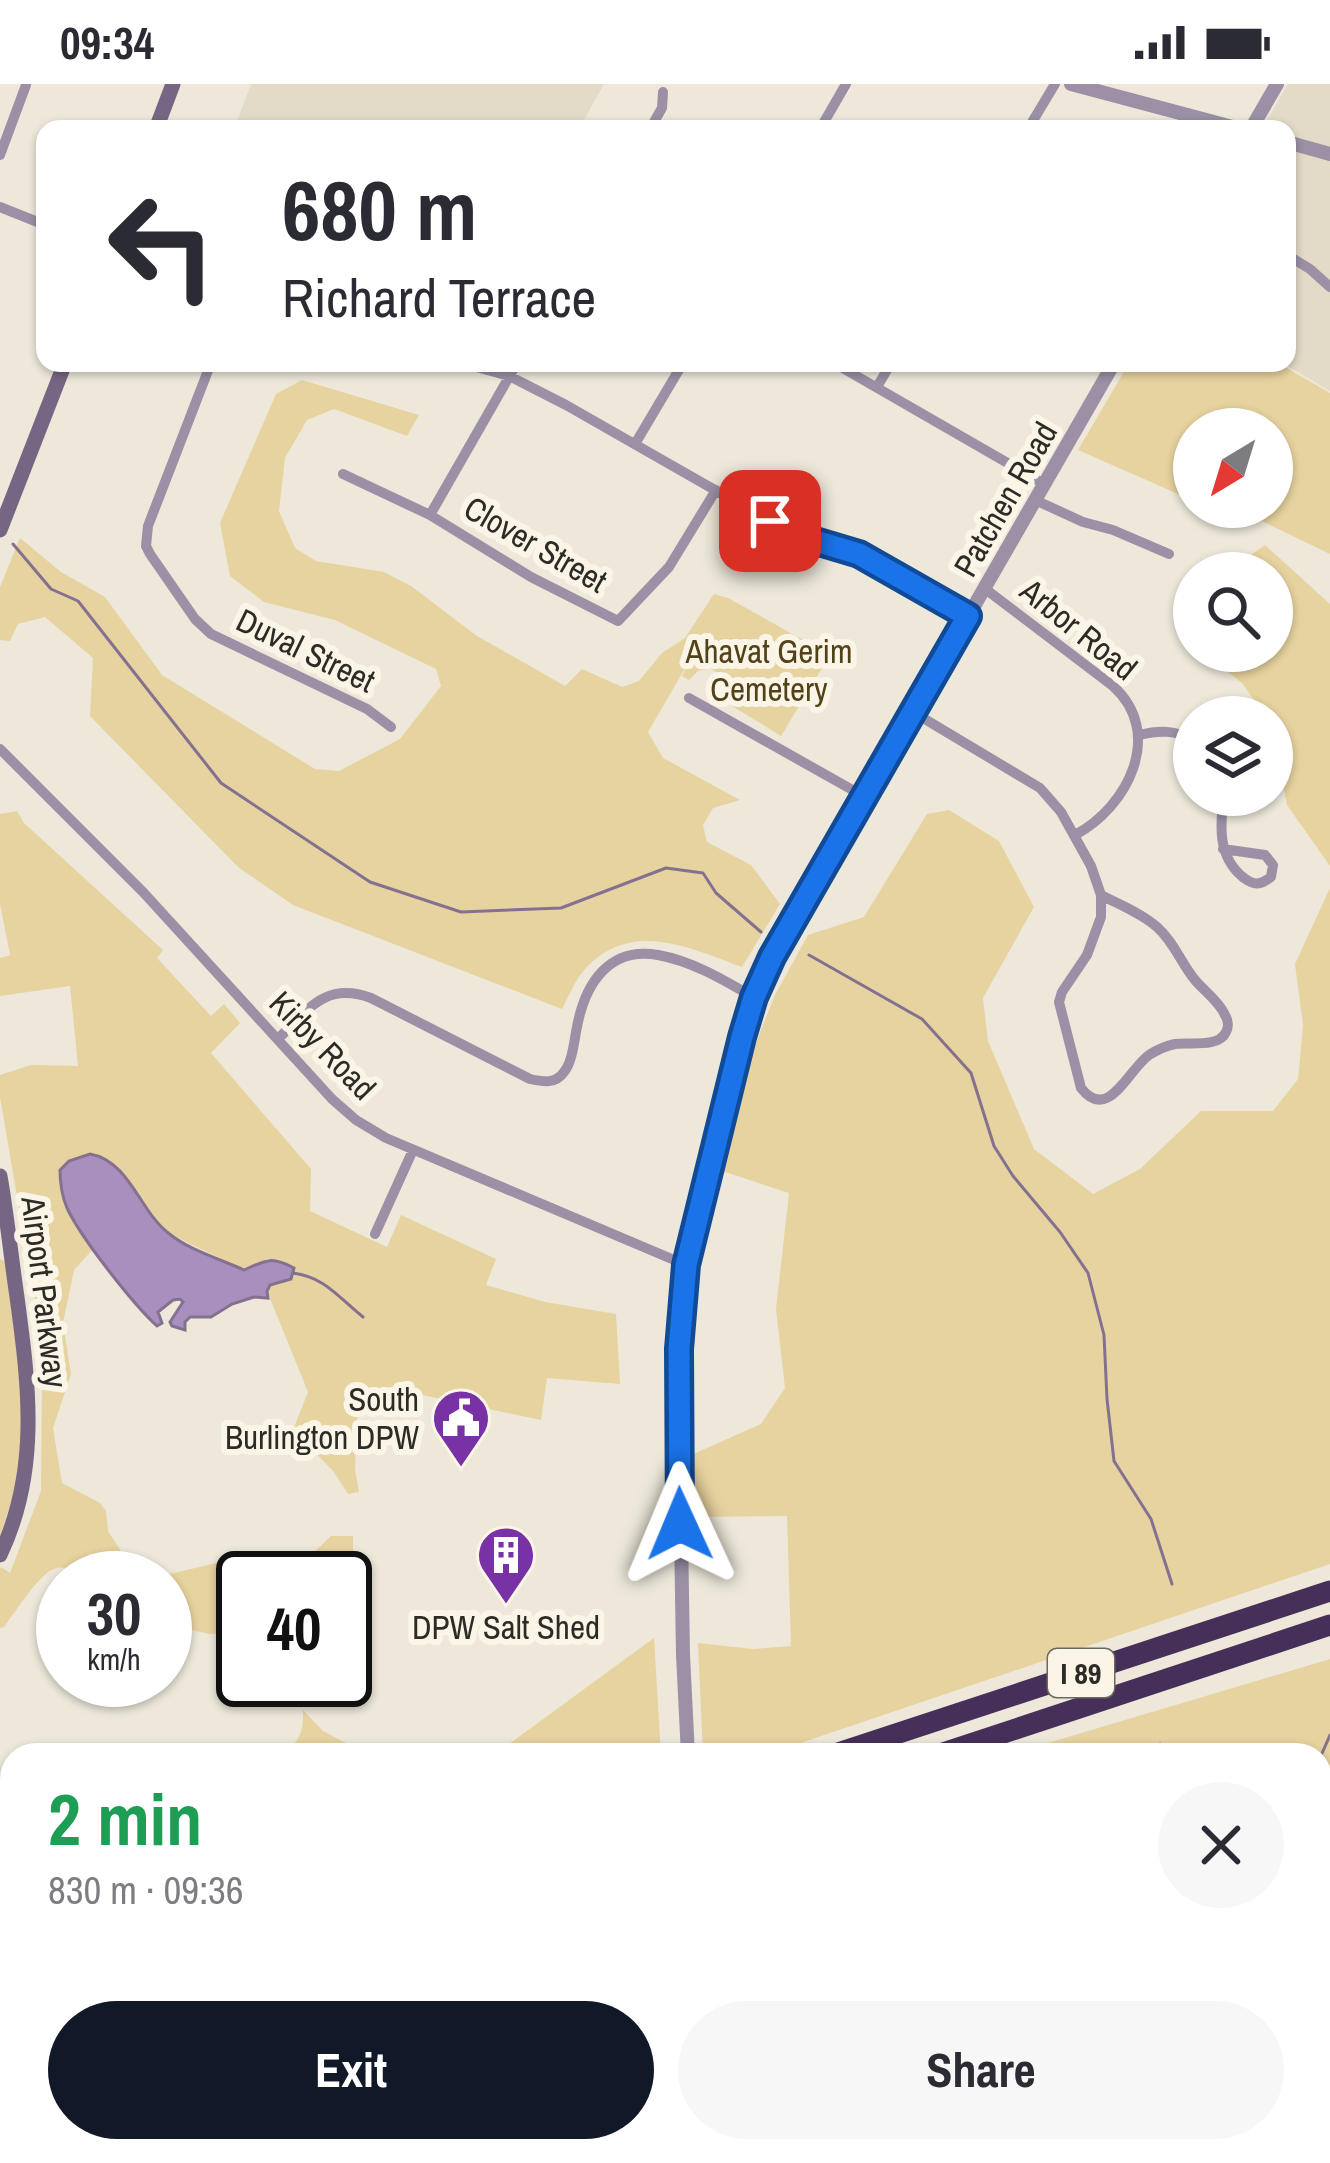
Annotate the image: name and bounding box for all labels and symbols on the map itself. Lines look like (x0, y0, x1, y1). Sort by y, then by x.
north arrow (1173, 408, 1293, 528)
street label: Patchen Road (943, 414, 1067, 584)
pin (719, 470, 821, 572)
street label: Clover Street (457, 485, 615, 603)
street label: Arbor Road (1011, 568, 1147, 690)
street label: Duval Street (229, 598, 383, 702)
park label: Ahavat Gerim Cemetery (685, 629, 852, 711)
street label: Kirby Road (260, 981, 386, 1109)
street label: Airport Parkway (11, 1193, 79, 1391)
place label: South Burlington DPW (225, 1377, 419, 1459)
public building icon: South Burlington DPW (430, 1387, 492, 1469)
position arrow (617, 1461, 743, 1587)
building icon: DPW Salt Shed (475, 1524, 537, 1606)
speed limit sign: 40 (216, 1551, 372, 1707)
place label: DPW Salt Shed (412, 1605, 600, 1649)
road number: I 89 (1048, 1649, 1114, 1697)

